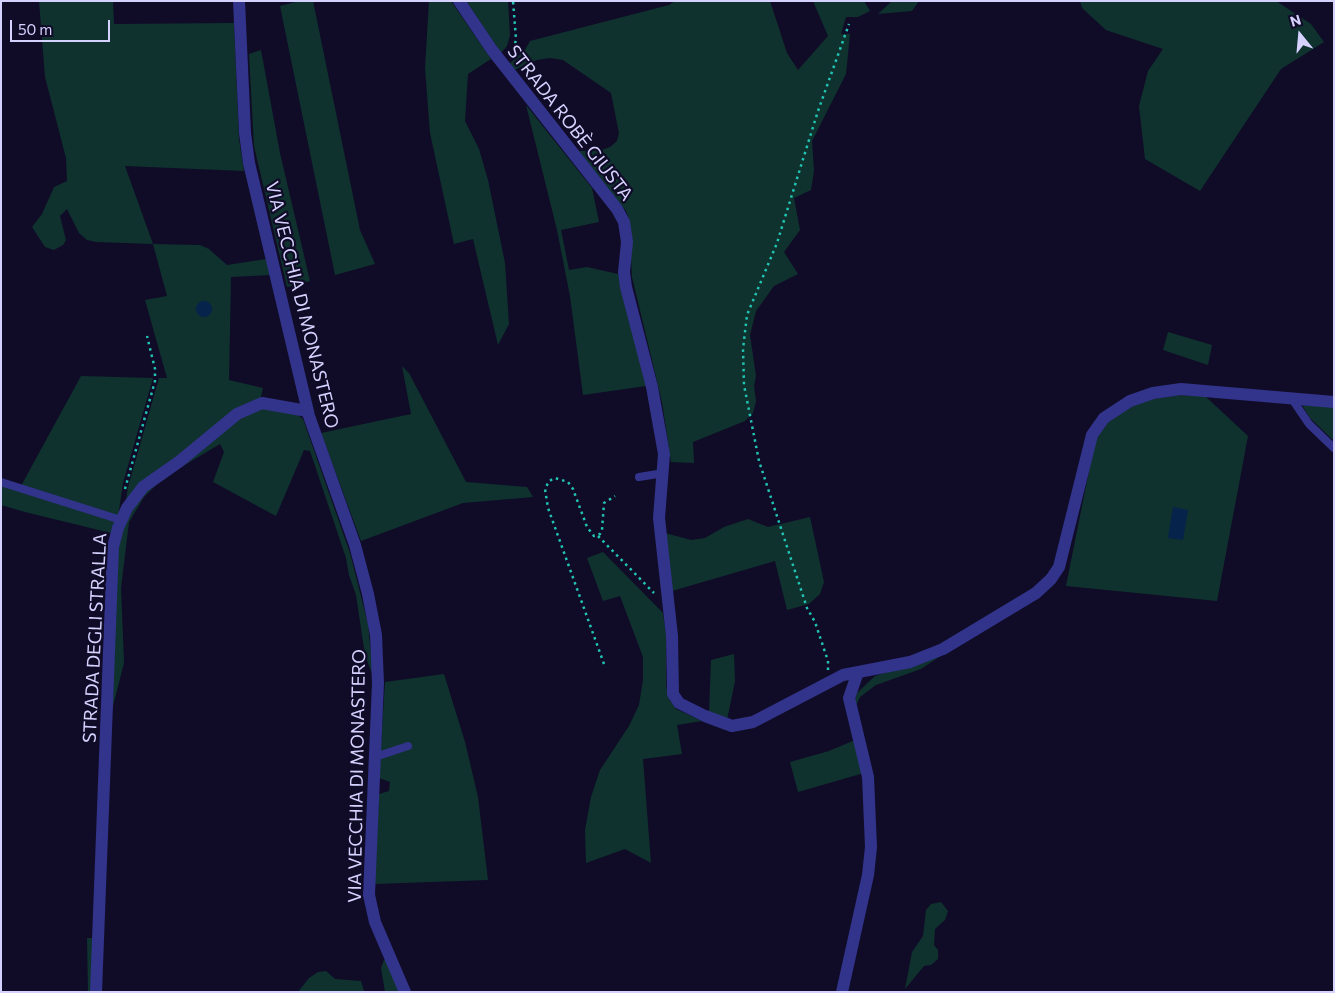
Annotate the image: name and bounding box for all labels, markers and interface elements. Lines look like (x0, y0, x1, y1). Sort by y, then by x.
scale bar (12, 10, 112, 42)
north arrow (1275, 10, 1325, 60)
text: N (1288, 11, 1303, 30)
text: 50 m (18, 20, 52, 38)
street label: STRADA ROBÈ GIUSTA (503, 41, 637, 205)
street label: VIA VECCHIA DI MONASTERO (261, 179, 343, 431)
street label: STRADA DEGLI STRALLA (79, 532, 111, 744)
street label: VIA VECCHIA DI MONASTERO (344, 649, 370, 903)

